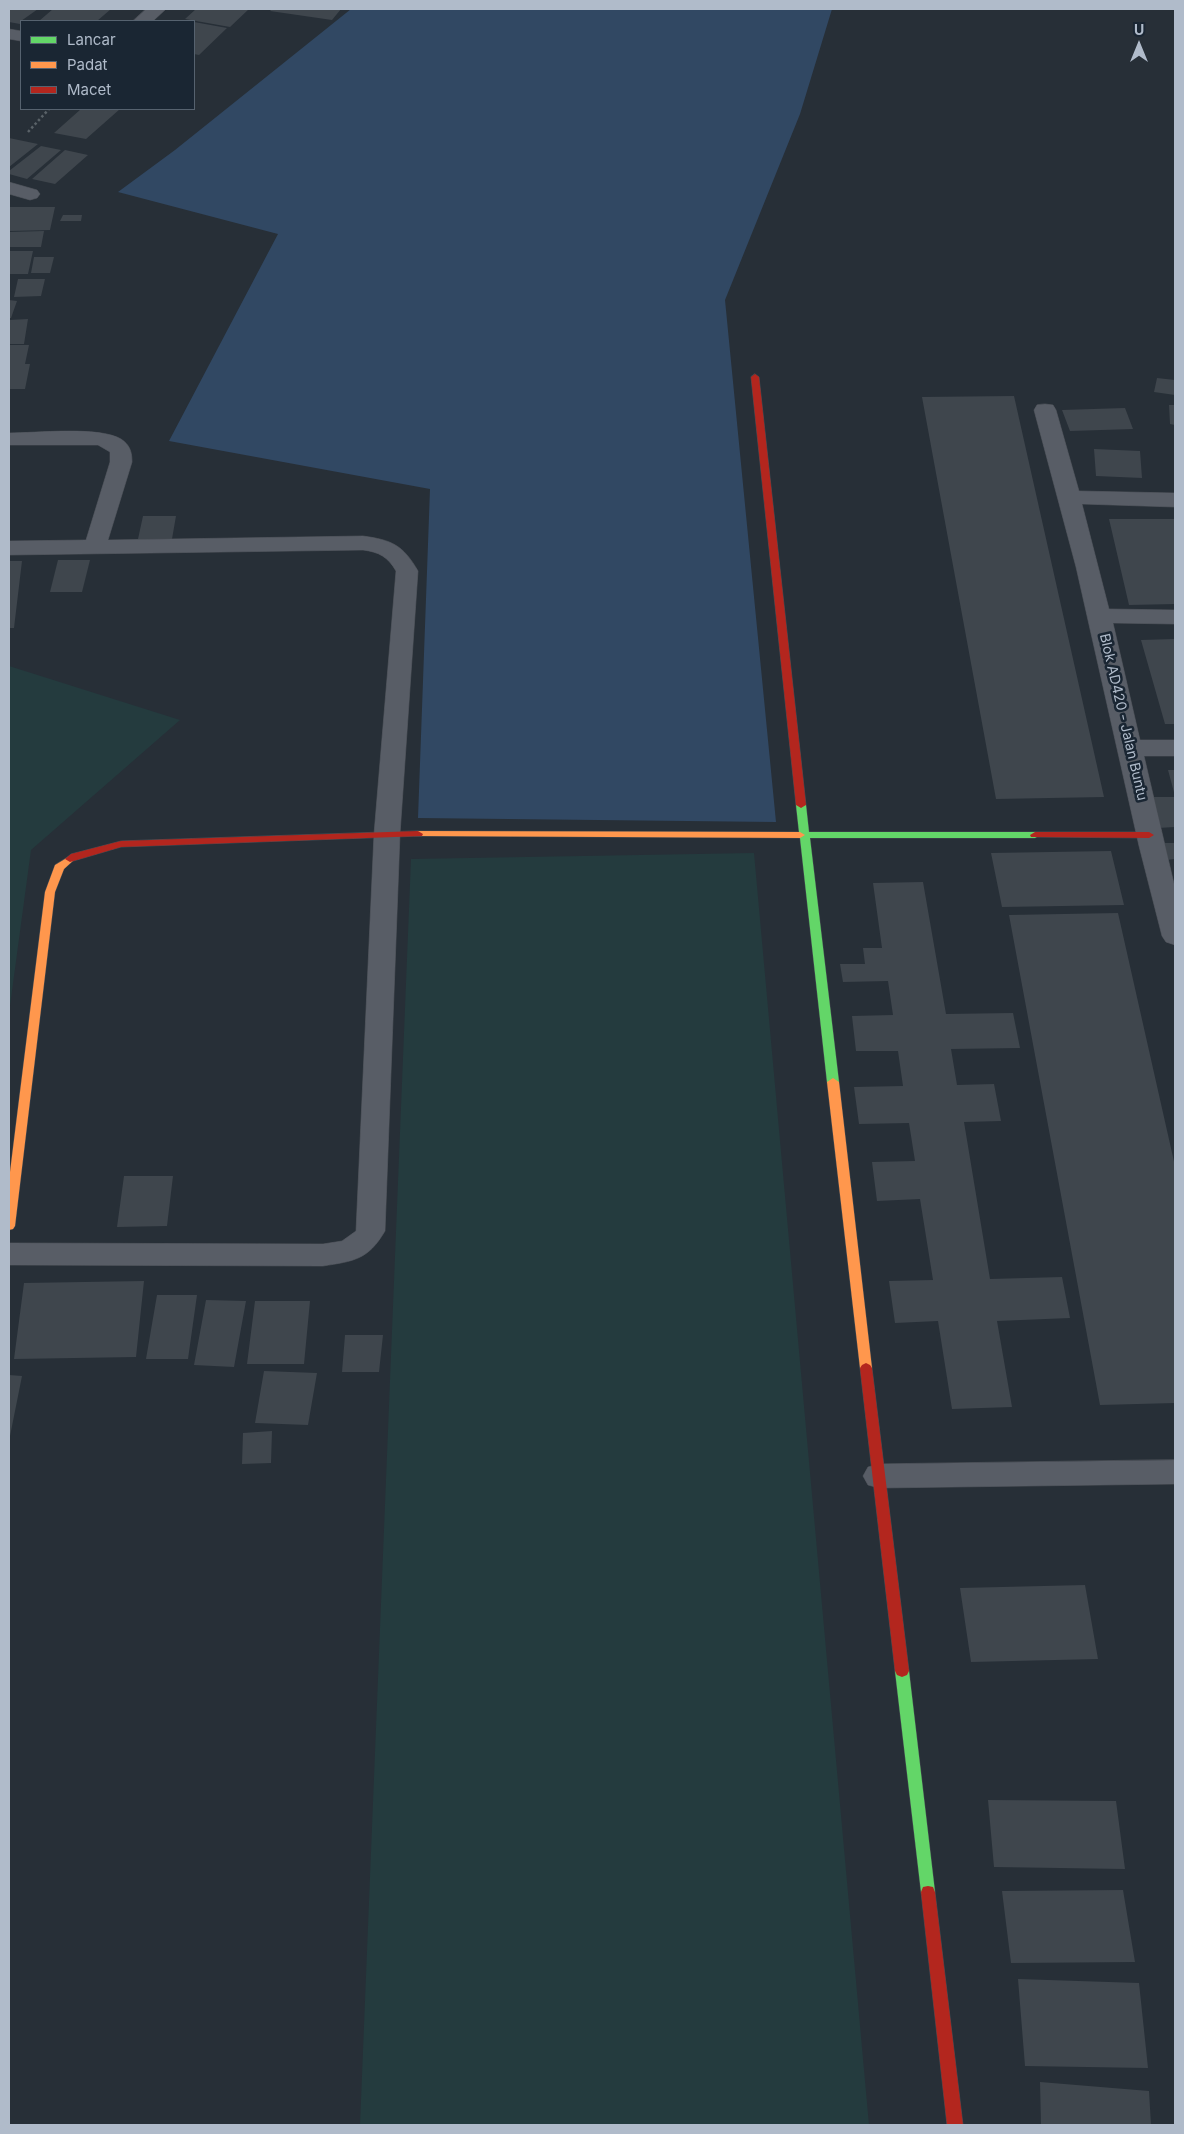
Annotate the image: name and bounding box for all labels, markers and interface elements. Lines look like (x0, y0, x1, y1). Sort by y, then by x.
legend (20, 20, 195, 110)
north arrow (1114, 20, 1164, 70)
text: U (1134, 21, 1144, 38)
text: Lancar (67, 30, 116, 49)
text: Padat (67, 55, 108, 74)
text: Macet (67, 80, 111, 99)
street label: Blok AD420 - Jalan Buntu (1096, 632, 1150, 802)

